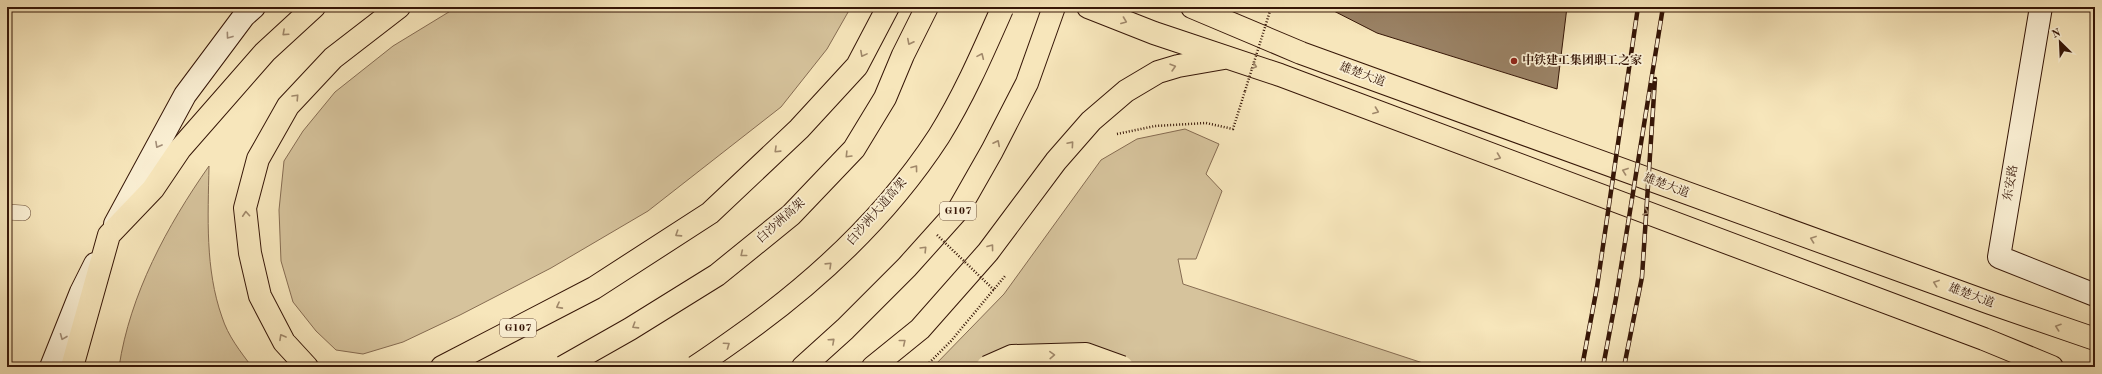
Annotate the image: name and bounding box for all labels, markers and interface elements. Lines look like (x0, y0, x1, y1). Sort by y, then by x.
one-way arrow (1121, 17, 1128, 25)
north arrow (2040, 22, 2080, 62)
text: N (2050, 27, 2063, 41)
one-way arrow (282, 28, 290, 36)
one-way arrow (227, 32, 234, 39)
one-way arrow (907, 38, 915, 45)
one-way arrow (861, 50, 868, 57)
one-way arrow (976, 53, 984, 61)
place label: 中铁建工集团职工之家 (1522, 53, 1642, 67)
marker: 中铁建工集团职工之家 (1509, 56, 1519, 66)
street label: 雄楚大道 (1337, 59, 1387, 89)
one-way arrow (1250, 62, 1257, 70)
one-way arrow (1170, 64, 1176, 72)
one-way arrow (291, 94, 299, 102)
one-way arrow (1372, 107, 1379, 115)
one-way arrow (992, 139, 1000, 147)
one-way arrow (155, 141, 163, 148)
one-way arrow (1066, 141, 1073, 149)
one-way arrow (774, 145, 782, 153)
one-way arrow (845, 150, 852, 158)
one-way arrow (1494, 152, 1501, 160)
street label: 东安路 (2000, 164, 2020, 202)
one-way arrow (910, 165, 917, 172)
one-way arrow (1622, 167, 1629, 175)
street label: 雄楚大道 (1641, 170, 1691, 200)
street label: 白沙洲大道高架 (843, 175, 909, 248)
street label: 白沙洲高架 (753, 195, 807, 246)
road number: G107 (940, 202, 976, 220)
one-way arrow (1642, 208, 1649, 216)
one-way arrow (242, 211, 251, 217)
one-way arrow (675, 229, 682, 237)
one-way arrow (1810, 235, 1817, 244)
one-way arrow (987, 245, 994, 252)
one-way arrow (919, 246, 927, 254)
one-way arrow (740, 249, 747, 256)
one-way arrow (824, 262, 832, 270)
one-way arrow (1932, 280, 1939, 288)
street label: 雄楚大道 (1946, 280, 1996, 310)
one-way arrow (556, 301, 563, 309)
road number: G107 (500, 319, 536, 337)
one-way arrow (632, 321, 639, 329)
one-way arrow (2055, 323, 2062, 331)
one-way arrow (60, 332, 68, 340)
one-way arrow (279, 334, 287, 342)
one-way arrow (827, 338, 835, 346)
one-way arrow (899, 340, 906, 347)
one-way arrow (722, 343, 729, 350)
one-way arrow (1049, 350, 1055, 359)

